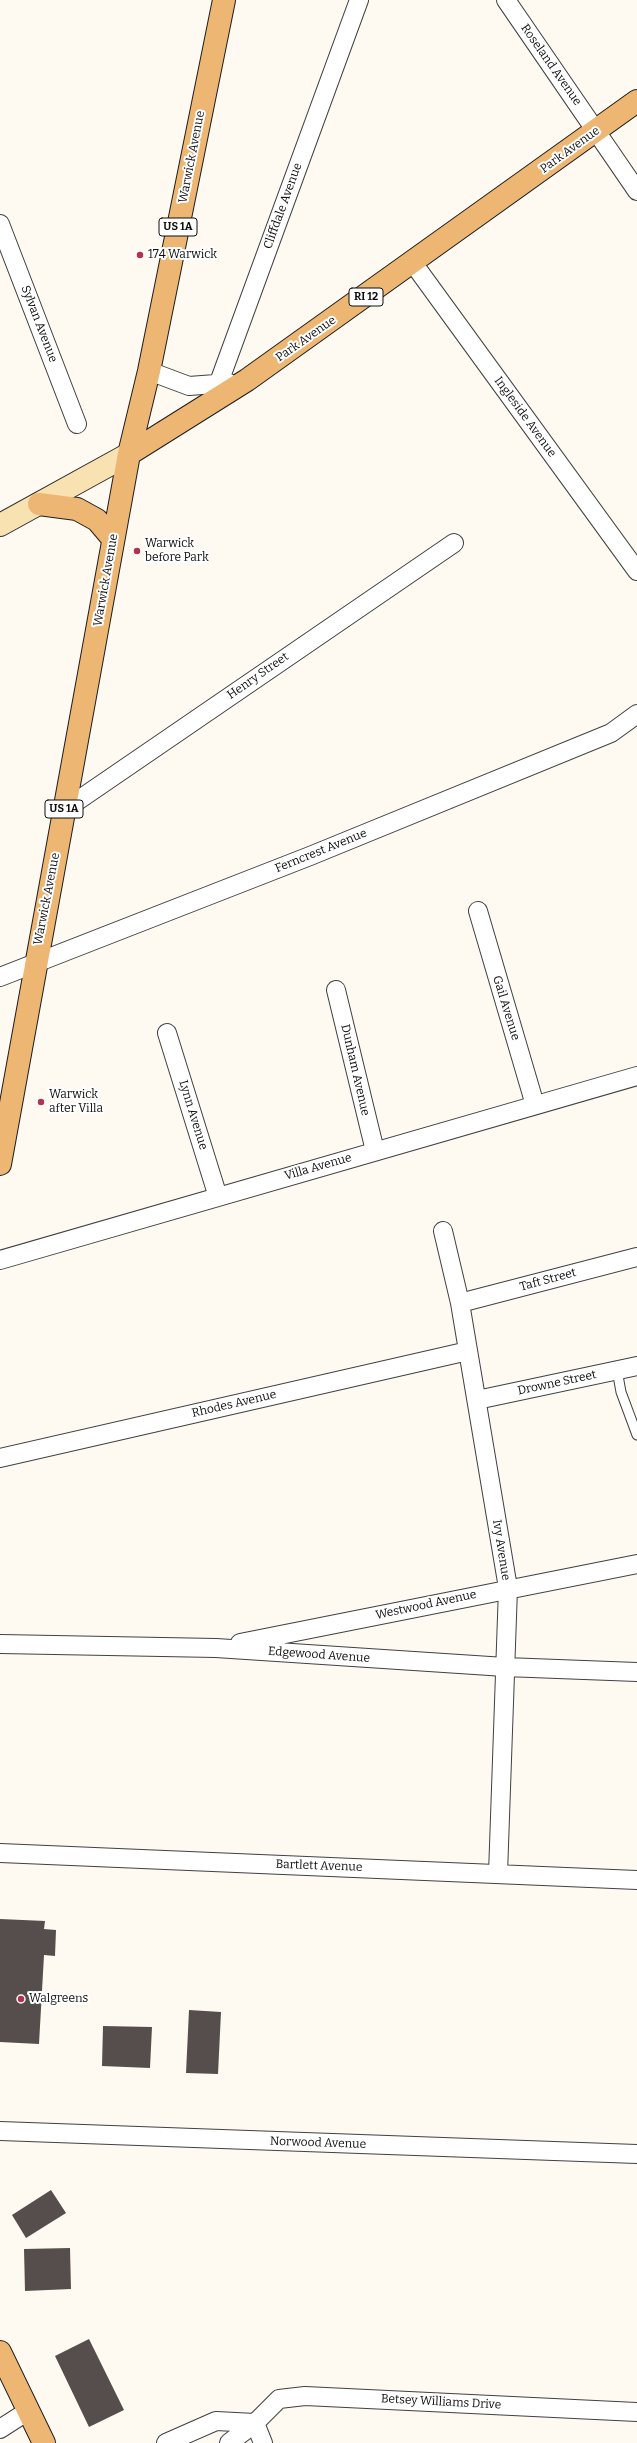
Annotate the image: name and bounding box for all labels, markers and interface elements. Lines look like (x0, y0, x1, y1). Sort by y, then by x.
street label: Roseland Avenue (518, 22, 584, 108)
street label: Warwick Avenue (176, 110, 208, 204)
street label: Park Avenue (537, 124, 603, 176)
street label: Cliffdale Avenue (261, 161, 305, 251)
road number: US 1A (159, 218, 197, 236)
place label: 174 Warwick (148, 248, 217, 262)
marker: 174 Warwick (135, 250, 145, 260)
street label: Sylvan Avenue (18, 284, 60, 364)
road number: RI 12 (349, 288, 383, 306)
street label: Park Avenue (273, 313, 339, 365)
street label: Ingleside Avenue (491, 374, 559, 460)
street label: Warwick Avenue (91, 533, 121, 627)
place label: Warwick before Park (145, 537, 209, 565)
marker: Warwick before Park (132, 546, 142, 556)
street label: Henry Street (225, 650, 291, 702)
road number: US 1A (45, 800, 83, 818)
street label: Ferncrest Avenue (273, 826, 369, 876)
street label: Warwick Avenue (31, 852, 63, 946)
street label: Gail Avenue (489, 974, 523, 1042)
street label: Dunham Avenue (337, 1023, 373, 1117)
street label: Lynn Avenue (176, 1078, 210, 1152)
place label: Warwick after Villa (49, 1088, 103, 1116)
marker: Warwick after Villa (36, 1097, 46, 1107)
street label: Villa Avenue (283, 1151, 353, 1183)
street label: Taft Street (518, 1266, 578, 1294)
street label: Drowne Street (516, 1368, 598, 1398)
street label: Rhodes Avenue (190, 1387, 278, 1421)
street label: Ivy Avenue (489, 1519, 513, 1581)
street label: Westwood Avenue (374, 1587, 478, 1623)
street label: Edgewood Avenue (268, 1644, 370, 1666)
street label: Bartlett Avenue (275, 1857, 363, 1875)
place label: Walgreens (29, 1992, 88, 2006)
marker: Walgreens (16, 1994, 26, 2004)
street label: Norwood Avenue (270, 2134, 366, 2152)
street label: Betsey Williams Drive (380, 2392, 502, 2412)

